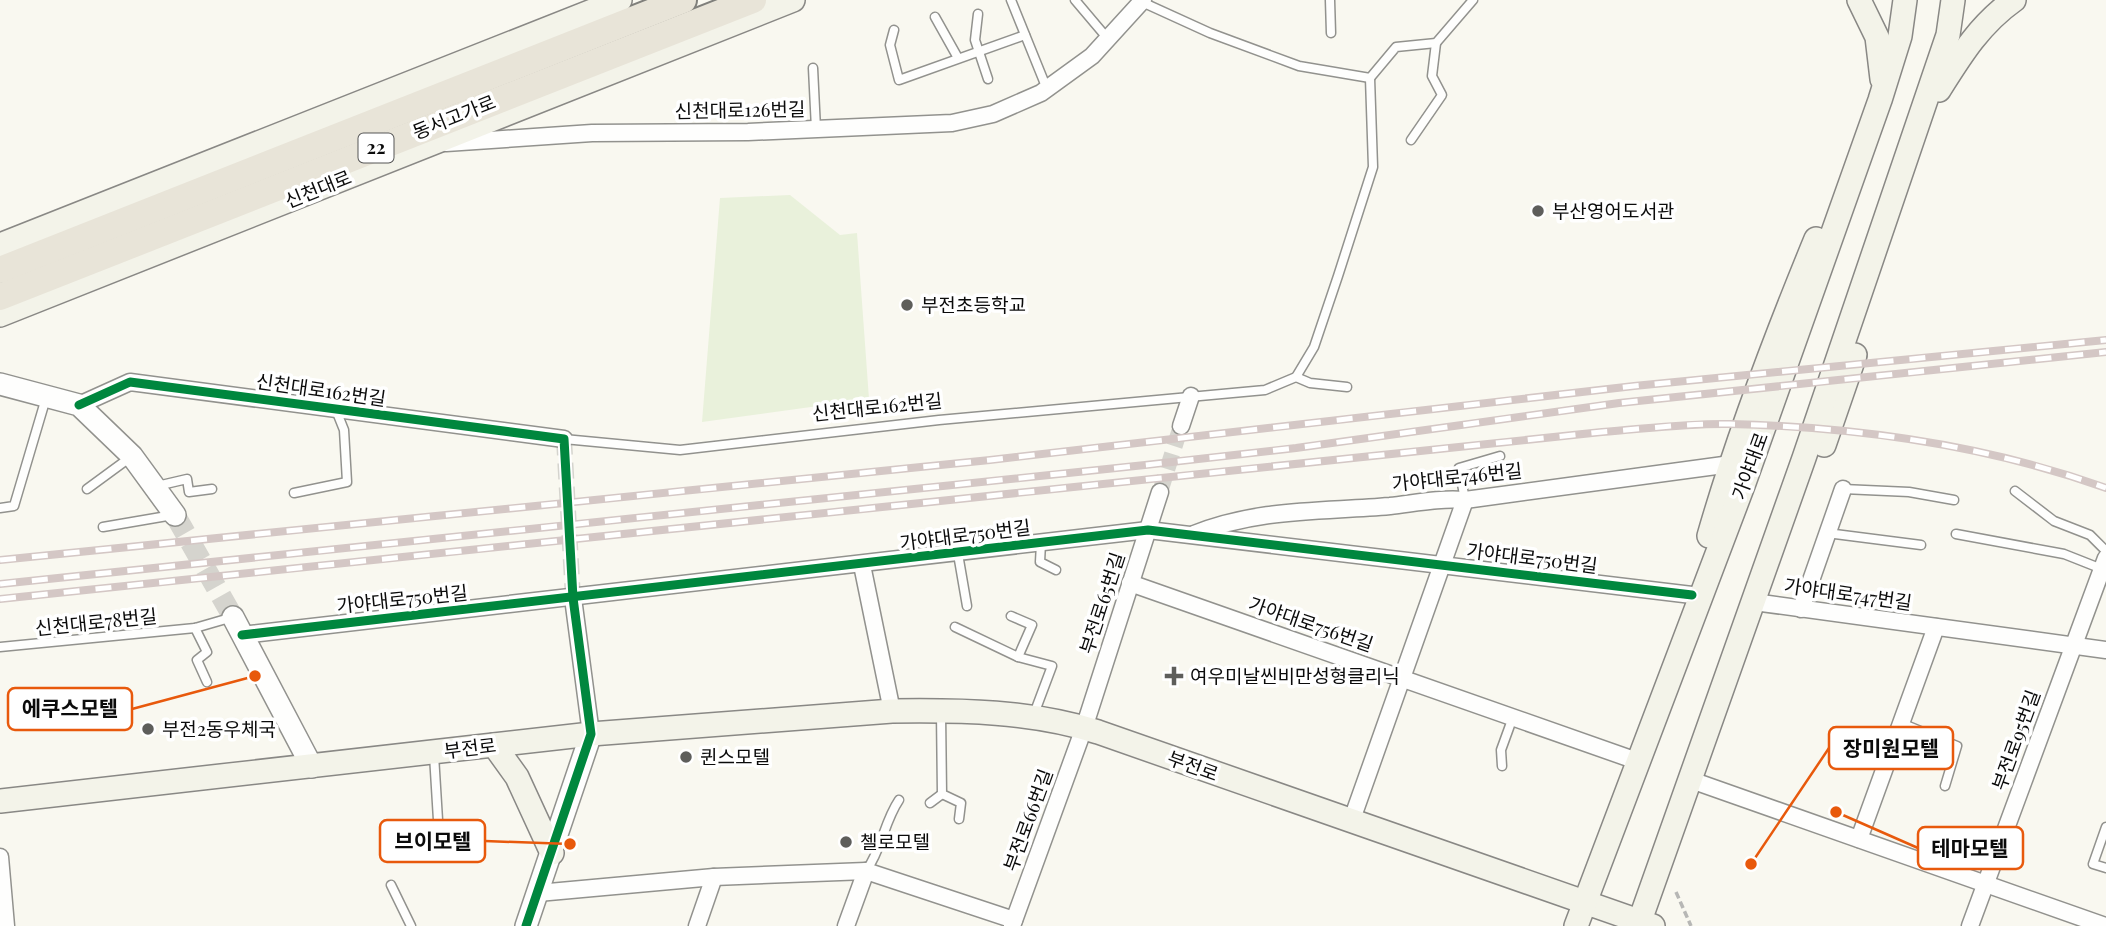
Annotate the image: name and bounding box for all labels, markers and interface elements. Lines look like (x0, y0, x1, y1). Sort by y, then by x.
street label: 동서고가로 (408, 88, 499, 144)
street label: 신천대로126번길 (674, 95, 806, 123)
road number: 22 (358, 134, 394, 162)
street label: 신천대로 (280, 163, 355, 213)
place label: 부산영어도서관 (1552, 197, 1674, 223)
marker: 부산영어도서관 (1530, 203, 1546, 219)
place label: 부전초등학교 (921, 291, 1026, 317)
marker: 부전초등학교 (899, 297, 915, 313)
street label: 신천대로162번길 (255, 367, 388, 411)
street label: 신천대로162번길 (810, 386, 943, 426)
street label: 가야대로 (1725, 428, 1773, 503)
street label: 가야대로746번길 (1390, 456, 1523, 496)
street label: 가야대로750번길 (898, 513, 1032, 555)
street label: 가야대로750번길 (1465, 536, 1599, 578)
street label: 부전로65번길 (1072, 549, 1130, 657)
street label: 가야대로747번길 (1783, 571, 1914, 615)
street label: 가야대로750번길 (335, 578, 469, 618)
street label: 가야대로756번길 (1245, 590, 1377, 657)
street label: 신천대로78번길 (34, 602, 158, 640)
place label: 여우미날씬비만성형클리닉 (1190, 662, 1400, 688)
marker: 여우미날씬비만성형클리닉 (1164, 666, 1184, 686)
street label: 부전로95번길 (1985, 686, 2045, 793)
callout: 에쿠스모텔 (8, 688, 132, 730)
text: 에쿠스모텔 (22, 693, 118, 721)
place label: 부전2동우체국 (162, 715, 276, 741)
marker: 부전2동우체국 (140, 721, 156, 737)
callout: 장미원모텔 (1829, 727, 1953, 769)
street label: 부전로 (442, 731, 497, 763)
text: 장미원모텔 (1843, 733, 1939, 761)
place label: 퀸스모텔 (700, 743, 770, 769)
street label: 부전로 (1164, 744, 1222, 786)
marker: 퀸스모텔 (678, 749, 694, 765)
street label: 부전로66번길 (997, 765, 1058, 874)
callout: 브이모텔 (380, 820, 485, 862)
text: 브이모텔 (394, 826, 472, 854)
callout: 테마모텔 (1918, 827, 2023, 869)
place label: 첼로모텔 (860, 828, 930, 854)
text: 테마모텔 (1931, 833, 2009, 861)
marker: 첼로모텔 (838, 834, 854, 850)

